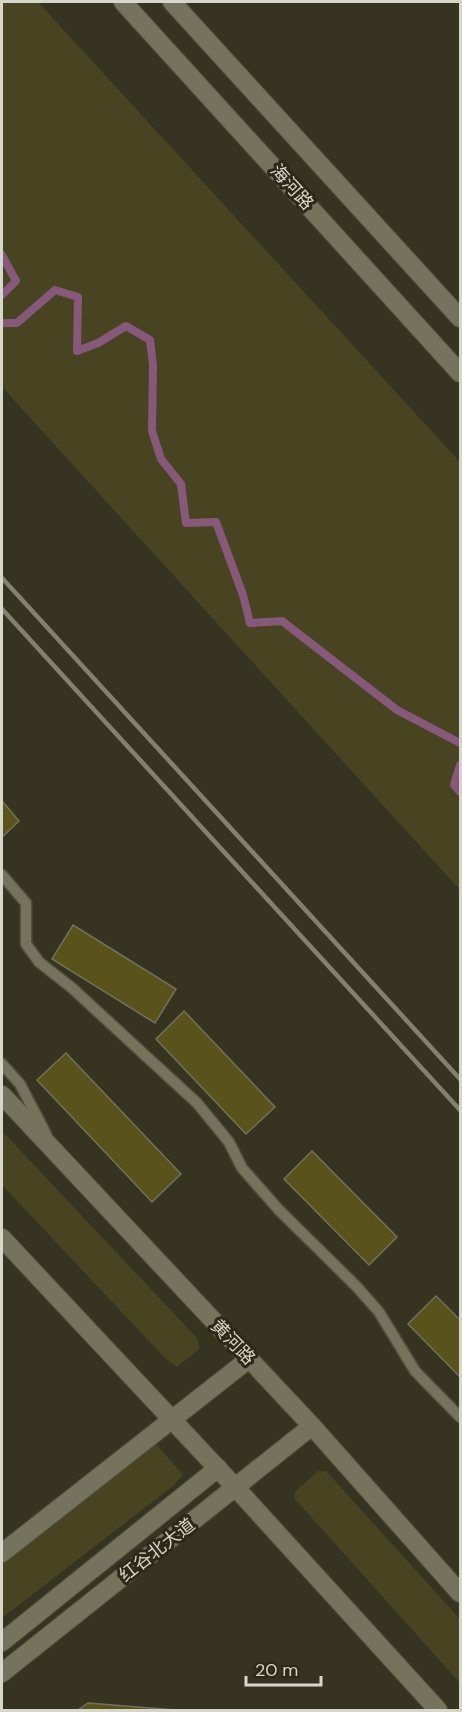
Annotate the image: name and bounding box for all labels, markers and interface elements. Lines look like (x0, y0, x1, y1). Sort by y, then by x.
street label: 海河路 (265, 159, 319, 215)
street label: 黄河路 (206, 1314, 260, 1370)
street label: 红谷北大道 (114, 1513, 200, 1587)
scale bar (246, 1649, 321, 1687)
text: 20 m (255, 1658, 298, 1682)

